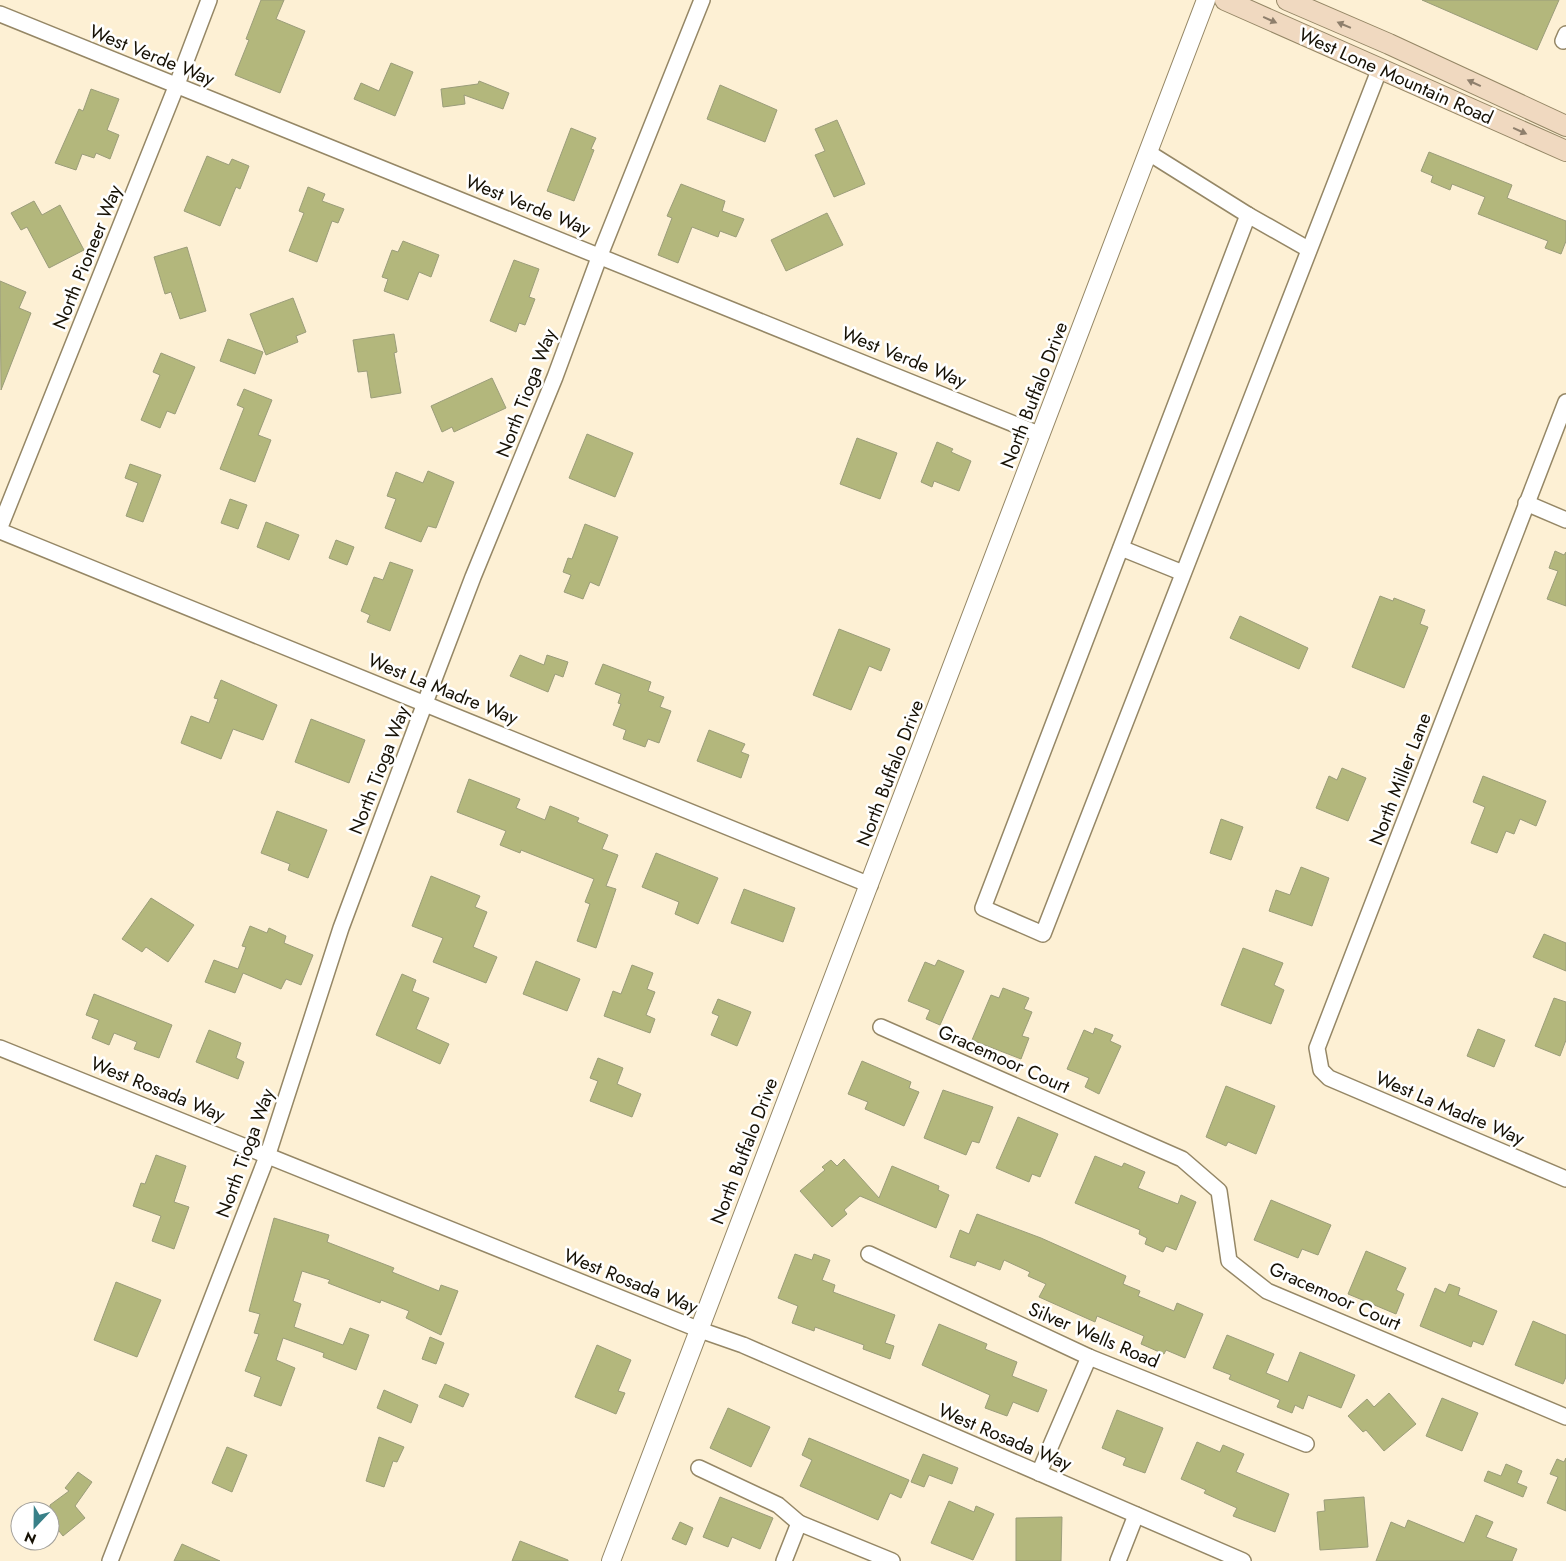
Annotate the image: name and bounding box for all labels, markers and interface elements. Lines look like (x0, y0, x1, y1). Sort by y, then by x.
one-way arrow (1263, 16, 1277, 24)
street label: West Verde Way (85, 18, 219, 93)
one-way arrow (1337, 20, 1351, 28)
street label: West Lone Mountain Road (1294, 21, 1498, 131)
one-way arrow (1467, 79, 1481, 87)
one-way arrow (1513, 127, 1527, 135)
street label: West Verde Way (461, 168, 595, 243)
street label: North Pioneer Way (46, 180, 129, 333)
street label: North Buffalo Drive (994, 318, 1074, 472)
street label: West Verde Way (837, 320, 971, 395)
street label: North Tioga Way (489, 324, 563, 461)
street label: West La Madre Way (364, 647, 523, 732)
street label: North Buffalo Drive (850, 696, 930, 850)
street label: North Tioga Way (342, 701, 416, 838)
street label: North Miller Lane (1362, 708, 1438, 849)
street label: Gracemoor Court (934, 1018, 1075, 1100)
street label: West Rosada Way (87, 1050, 230, 1128)
street label: West La Madre Way (1371, 1064, 1529, 1152)
street label: North Buffalo Drive (704, 1074, 784, 1228)
street label: North Tioga Way (209, 1084, 281, 1222)
street label: West Rosada Way (560, 1242, 703, 1320)
street label: Gracemoor Court (1265, 1255, 1406, 1337)
street label: Silver Wells Road (1024, 1295, 1164, 1375)
street label: West Rosada Way (934, 1397, 1077, 1478)
north arrow (10, 1501, 60, 1551)
text: N (21, 1527, 39, 1549)

